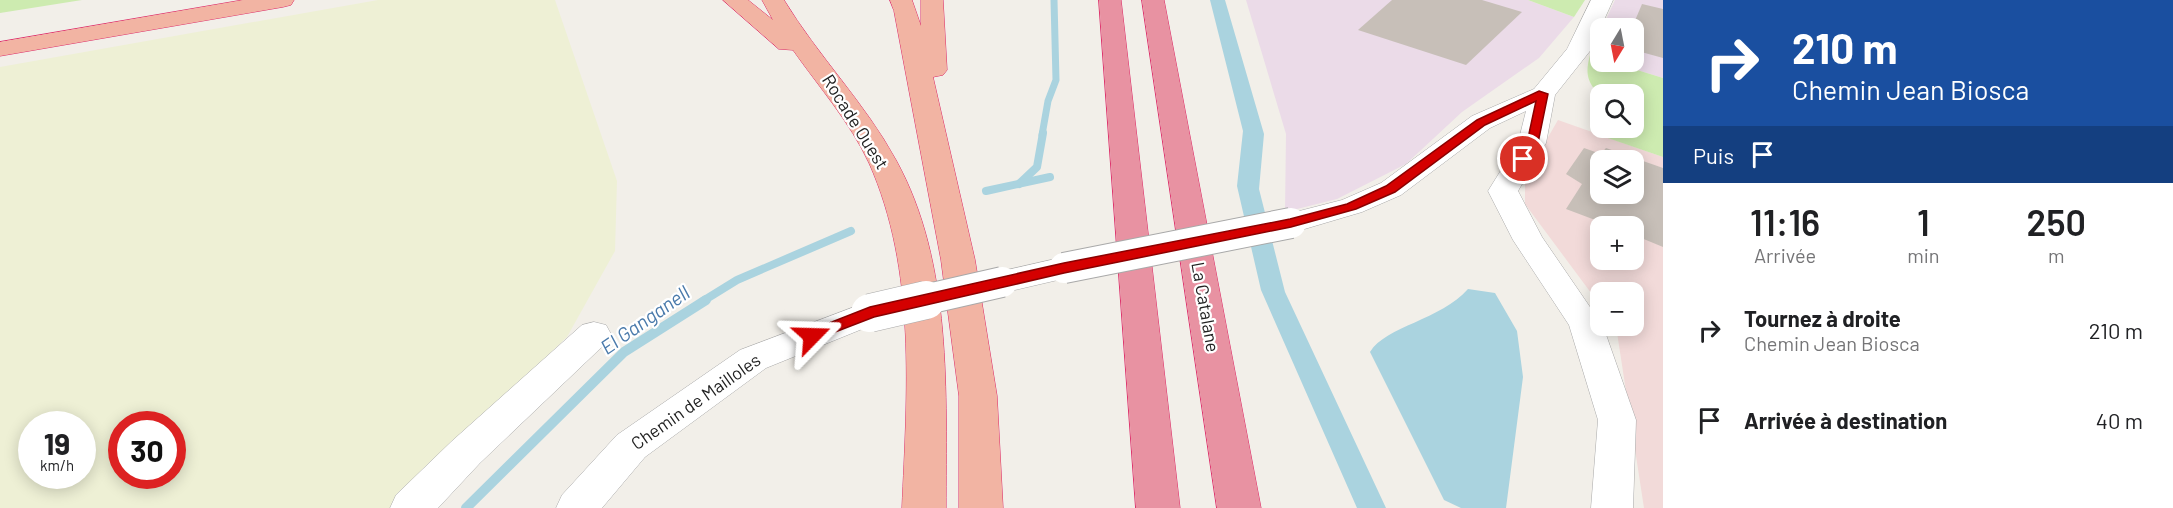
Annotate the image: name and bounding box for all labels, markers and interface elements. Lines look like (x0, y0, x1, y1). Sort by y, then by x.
north arrow (1590, 18, 1644, 72)
map controls (1590, 18, 1644, 336)
text: 210 m (1792, 22, 1898, 72)
icon: right (1693, 24, 1771, 102)
street label: Rocade Ouest (818, 70, 894, 173)
text: Chemin Jean Biosca (1792, 73, 2029, 105)
button: search (1590, 84, 1644, 138)
pin (1497, 133, 1548, 184)
icon: arrive (1746, 138, 1779, 171)
icon: arrive (1506, 142, 1539, 175)
text: Puis (1693, 142, 1734, 168)
button: layers (1590, 150, 1644, 204)
text: 11:16 (1750, 200, 1820, 243)
text: 1 (1917, 200, 1930, 243)
text: 250 (2027, 200, 2086, 243)
button: + (1590, 216, 1644, 270)
text: Arrivée (1754, 243, 1816, 267)
text: min (1907, 243, 1940, 267)
text: m (2048, 243, 2065, 267)
street label: La Catalane (1187, 260, 1225, 354)
water label: El Ganganell (595, 279, 694, 359)
button: − (1590, 282, 1644, 336)
position arrow (780, 304, 844, 368)
text: Tournez à droite (1744, 305, 1901, 331)
icon: right (1693, 314, 1726, 347)
text: 210 m (2089, 317, 2143, 343)
text: Chemin Jean Biosca (1744, 331, 1920, 355)
street label: Chemin de Mailloles (627, 348, 764, 454)
icon: arrive (1693, 404, 1726, 437)
text: Arrivée à destination (1744, 407, 1947, 433)
text: 40 m (2096, 407, 2143, 433)
speed limit sign: 30 (108, 411, 186, 489)
text: 19 (44, 425, 70, 461)
text: km/h (40, 456, 74, 474)

